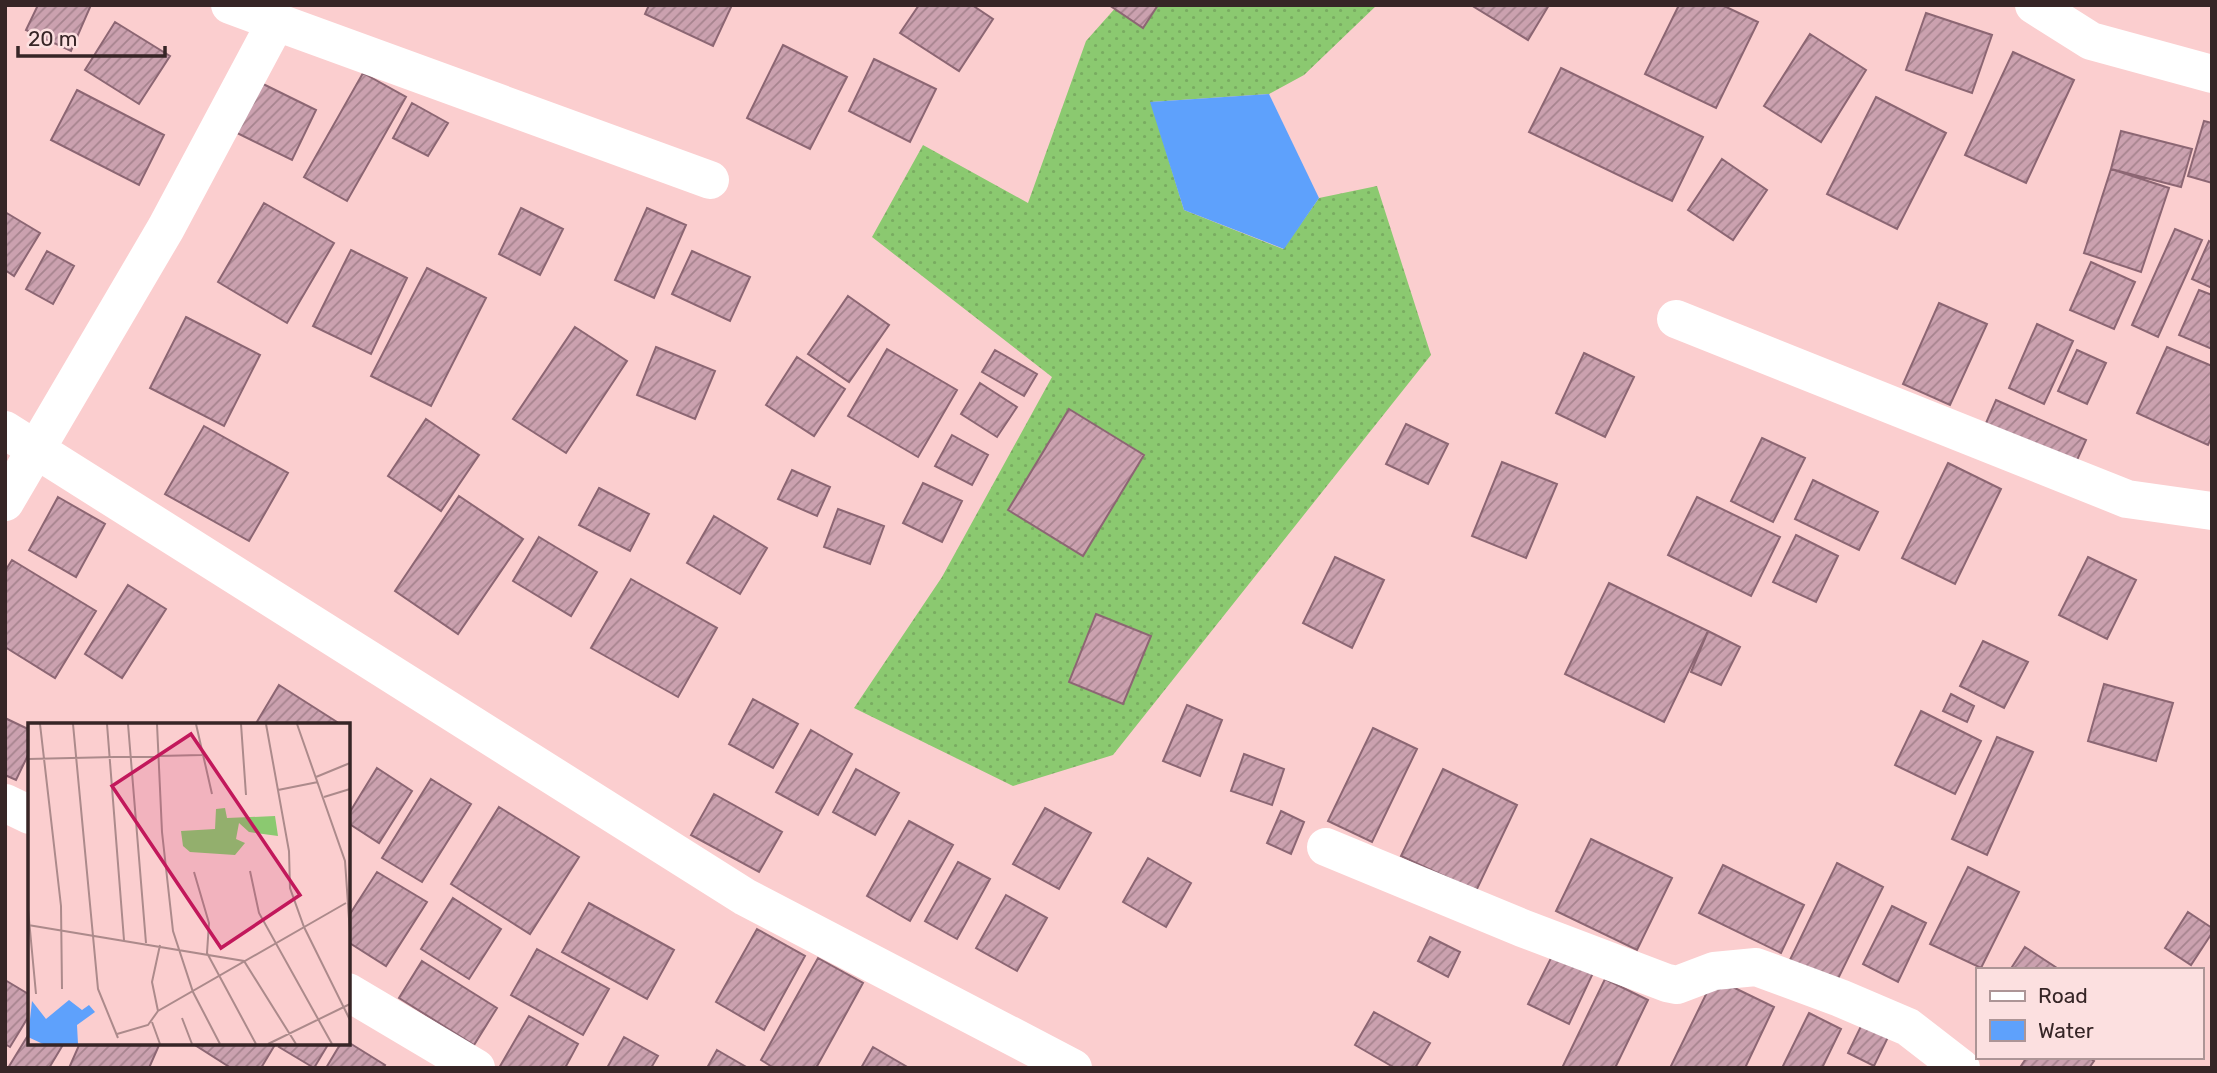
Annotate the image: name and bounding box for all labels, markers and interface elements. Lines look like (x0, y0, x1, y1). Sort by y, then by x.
scale bar (18, 14, 164, 58)
text: 20 m (28, 26, 77, 51)
inset map (28, 723, 350, 1045)
legend (1976, 968, 2203, 1059)
text: Road (2038, 983, 2088, 1008)
text: Water (2038, 1018, 2094, 1043)

